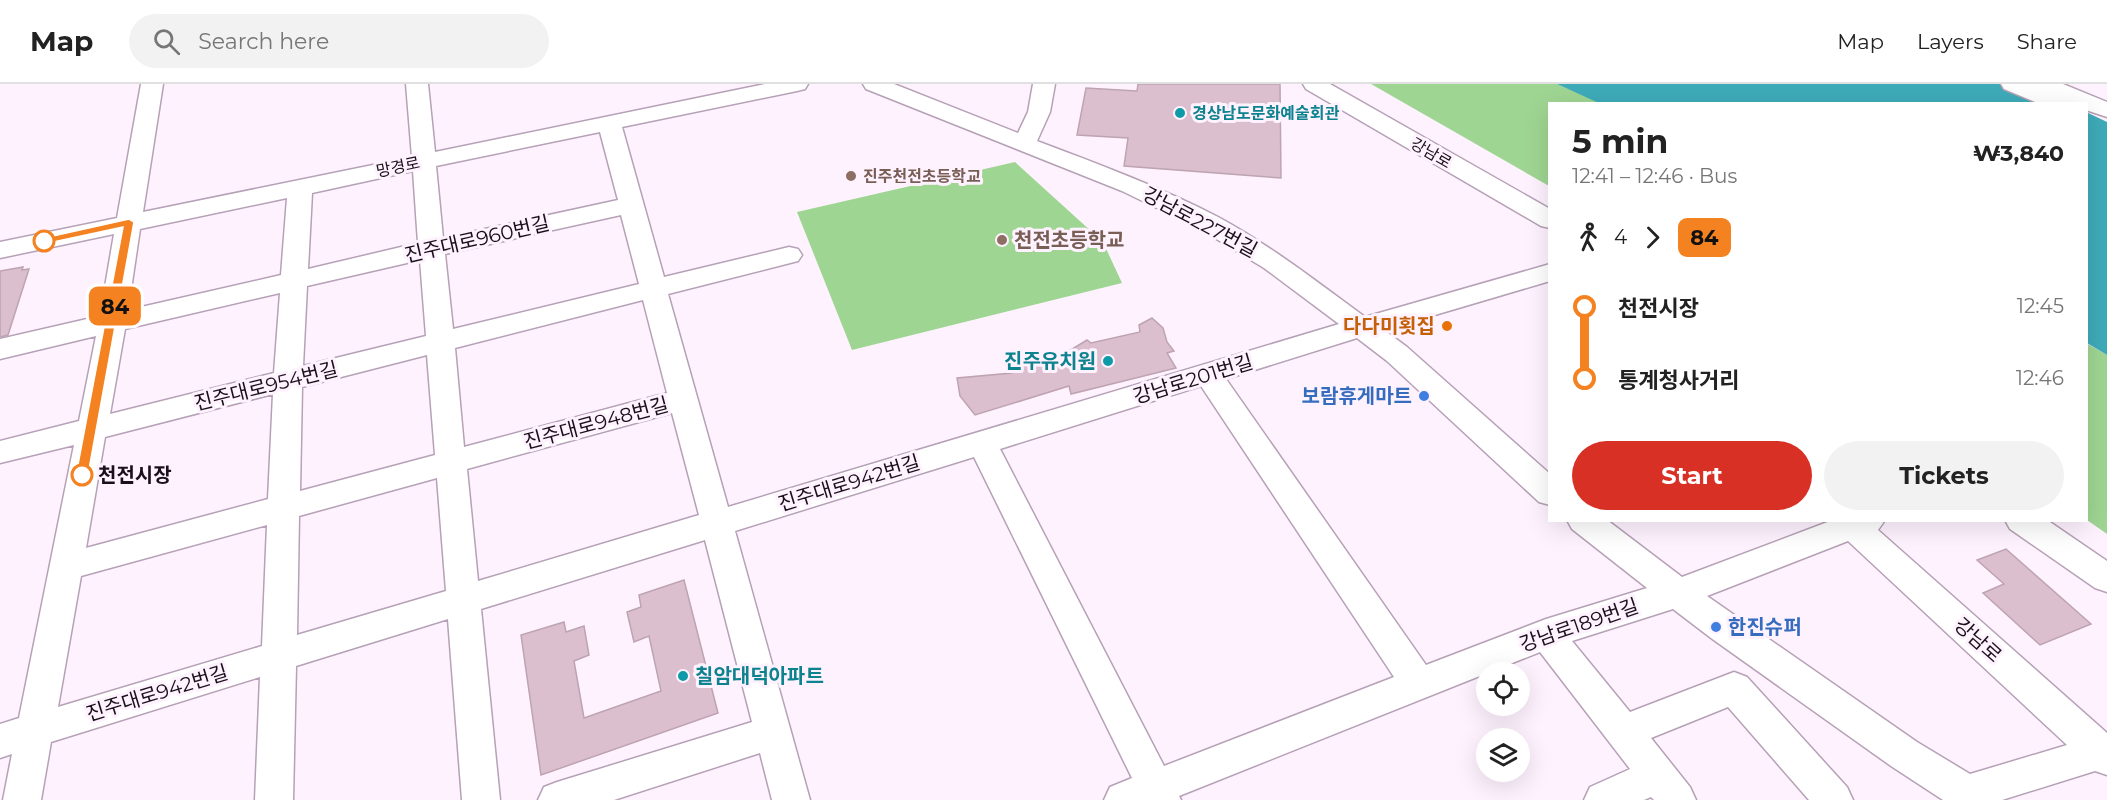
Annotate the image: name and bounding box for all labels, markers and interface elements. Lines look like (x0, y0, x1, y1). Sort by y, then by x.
search box (129, 14, 549, 68)
text: Map (30, 24, 93, 58)
icon: search (150, 25, 183, 58)
text: Search here (198, 28, 329, 55)
text: Map (1837, 29, 1884, 54)
text: Layers (1917, 29, 1984, 54)
text: Share (2017, 29, 2077, 54)
place label: 경상남도문화예술회관 (1192, 104, 1339, 123)
marker: 경상남도문화예술회관 (1173, 106, 1187, 120)
text: 5 min (1572, 121, 1668, 161)
street label: 강남로 (1407, 134, 1455, 172)
text: ₩3,840 (1973, 140, 2064, 167)
street label: 망경로 (374, 153, 422, 181)
text: 12:41 – 12:46 · Bus (1572, 164, 1737, 188)
place label: 진주천전초등학교 (863, 167, 981, 186)
marker: 진주천전초등학교 (844, 169, 858, 183)
street label: 강남로227번길 (1139, 182, 1261, 262)
street label: 진주대로960번길 (402, 211, 552, 267)
icon: walk (1572, 221, 1605, 254)
icon: forward (1636, 221, 1669, 254)
text: 4 (1614, 225, 1627, 249)
text: 84 (1690, 225, 1719, 250)
place label: 천전초등학교 (1014, 228, 1124, 252)
unlabelled marker (33, 230, 55, 252)
marker: 천전초등학교 (995, 233, 1009, 247)
line badge: 84 (88, 286, 142, 326)
text: 84 (101, 294, 129, 319)
text: 12:45 (2017, 294, 2064, 318)
text: 천전시장 (1618, 295, 1699, 322)
place label: 다다미횟집 (1343, 314, 1435, 338)
marker: 다다미횟집 (1440, 319, 1454, 333)
place label: 진주유치원 (1004, 349, 1096, 373)
street label: 강남로201번길 (1130, 349, 1256, 409)
marker: 진주유치원 (1101, 354, 1115, 368)
street label: 진주대로954번길 (192, 357, 340, 415)
text: 12:46 (2016, 366, 2064, 390)
text: 통계청사거리 (1618, 367, 1739, 394)
place label: 보람휴게마트 (1302, 384, 1412, 408)
marker: 보람휴게마트 (1417, 389, 1431, 403)
street label: 진주대로948번길 (521, 392, 671, 454)
button: Start (1572, 441, 1812, 510)
button: Tickets (1824, 441, 2064, 510)
street label: 진주대로942번길 (775, 450, 923, 516)
place label: 천전시장 (98, 463, 172, 487)
marker: 천전시장 (71, 464, 93, 486)
street label: 강남로189번길 (1516, 593, 1642, 657)
street label: 강남로 (1949, 613, 2007, 667)
place label: 한진슈퍼 (1728, 615, 1802, 639)
marker: 한진슈퍼 (1709, 620, 1723, 634)
street label: 진주대로942번길 (83, 660, 231, 726)
map controls (1476, 662, 1530, 782)
button: locate (1476, 662, 1530, 716)
place label: 칠암대덕아파트 (695, 664, 824, 688)
marker: 칠암대덕아파트 (676, 669, 690, 683)
button: layers (1476, 728, 1530, 782)

